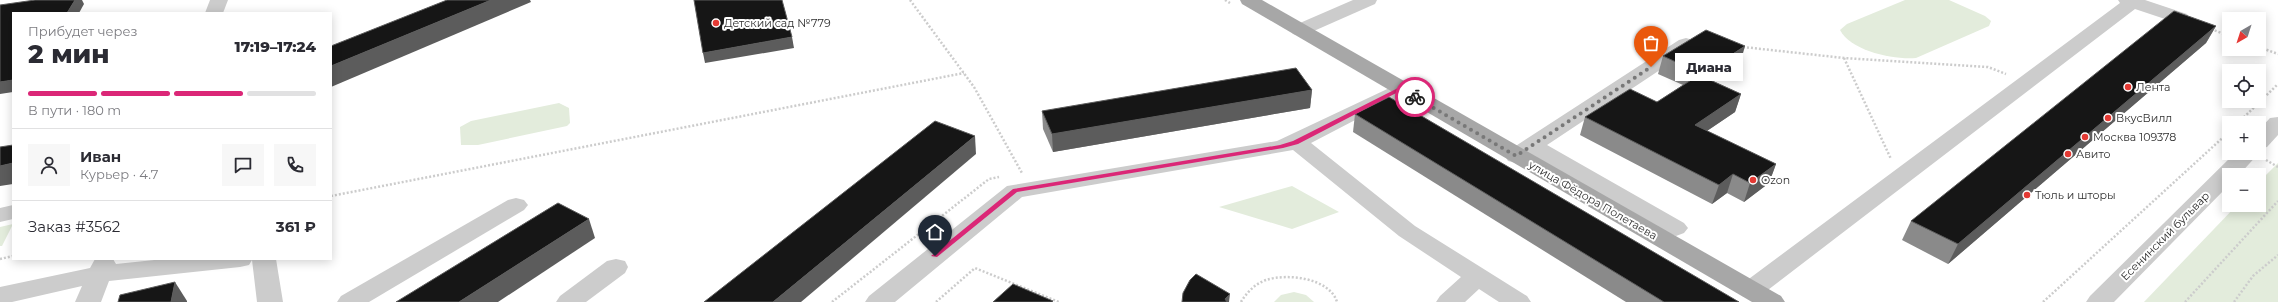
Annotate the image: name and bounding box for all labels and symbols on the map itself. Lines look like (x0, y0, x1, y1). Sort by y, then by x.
north arrow (2222, 12, 2266, 56)
place label: Детский сад №779 (724, 16, 831, 30)
marker: Детский сад №779 (711, 18, 721, 28)
pin (1634, 26, 1668, 67)
callout: Диана (1675, 53, 1743, 81)
courier (1395, 77, 1435, 117)
place label: Лента (2136, 80, 2170, 94)
marker: Лента (2123, 82, 2133, 92)
place label: ВкусВилл (2116, 111, 2172, 125)
marker: ВкусВилл (2103, 113, 2113, 123)
place label: Москва 109378 (2093, 130, 2176, 144)
marker: Москва 109378 (2080, 132, 2090, 142)
place label: Авито (2076, 147, 2110, 161)
marker: Авито (2063, 149, 2073, 159)
street label: улица Фёдора Полетаева (1525, 157, 1660, 243)
place label: Ozon (1761, 173, 1790, 187)
marker: Ozon (1748, 175, 1758, 185)
place label: Тюль и шторы (2035, 188, 2116, 202)
street label: Есенинский бульвар (2118, 189, 2212, 283)
marker: Тюль и шторы (2022, 190, 2032, 200)
pin (918, 215, 952, 256)

